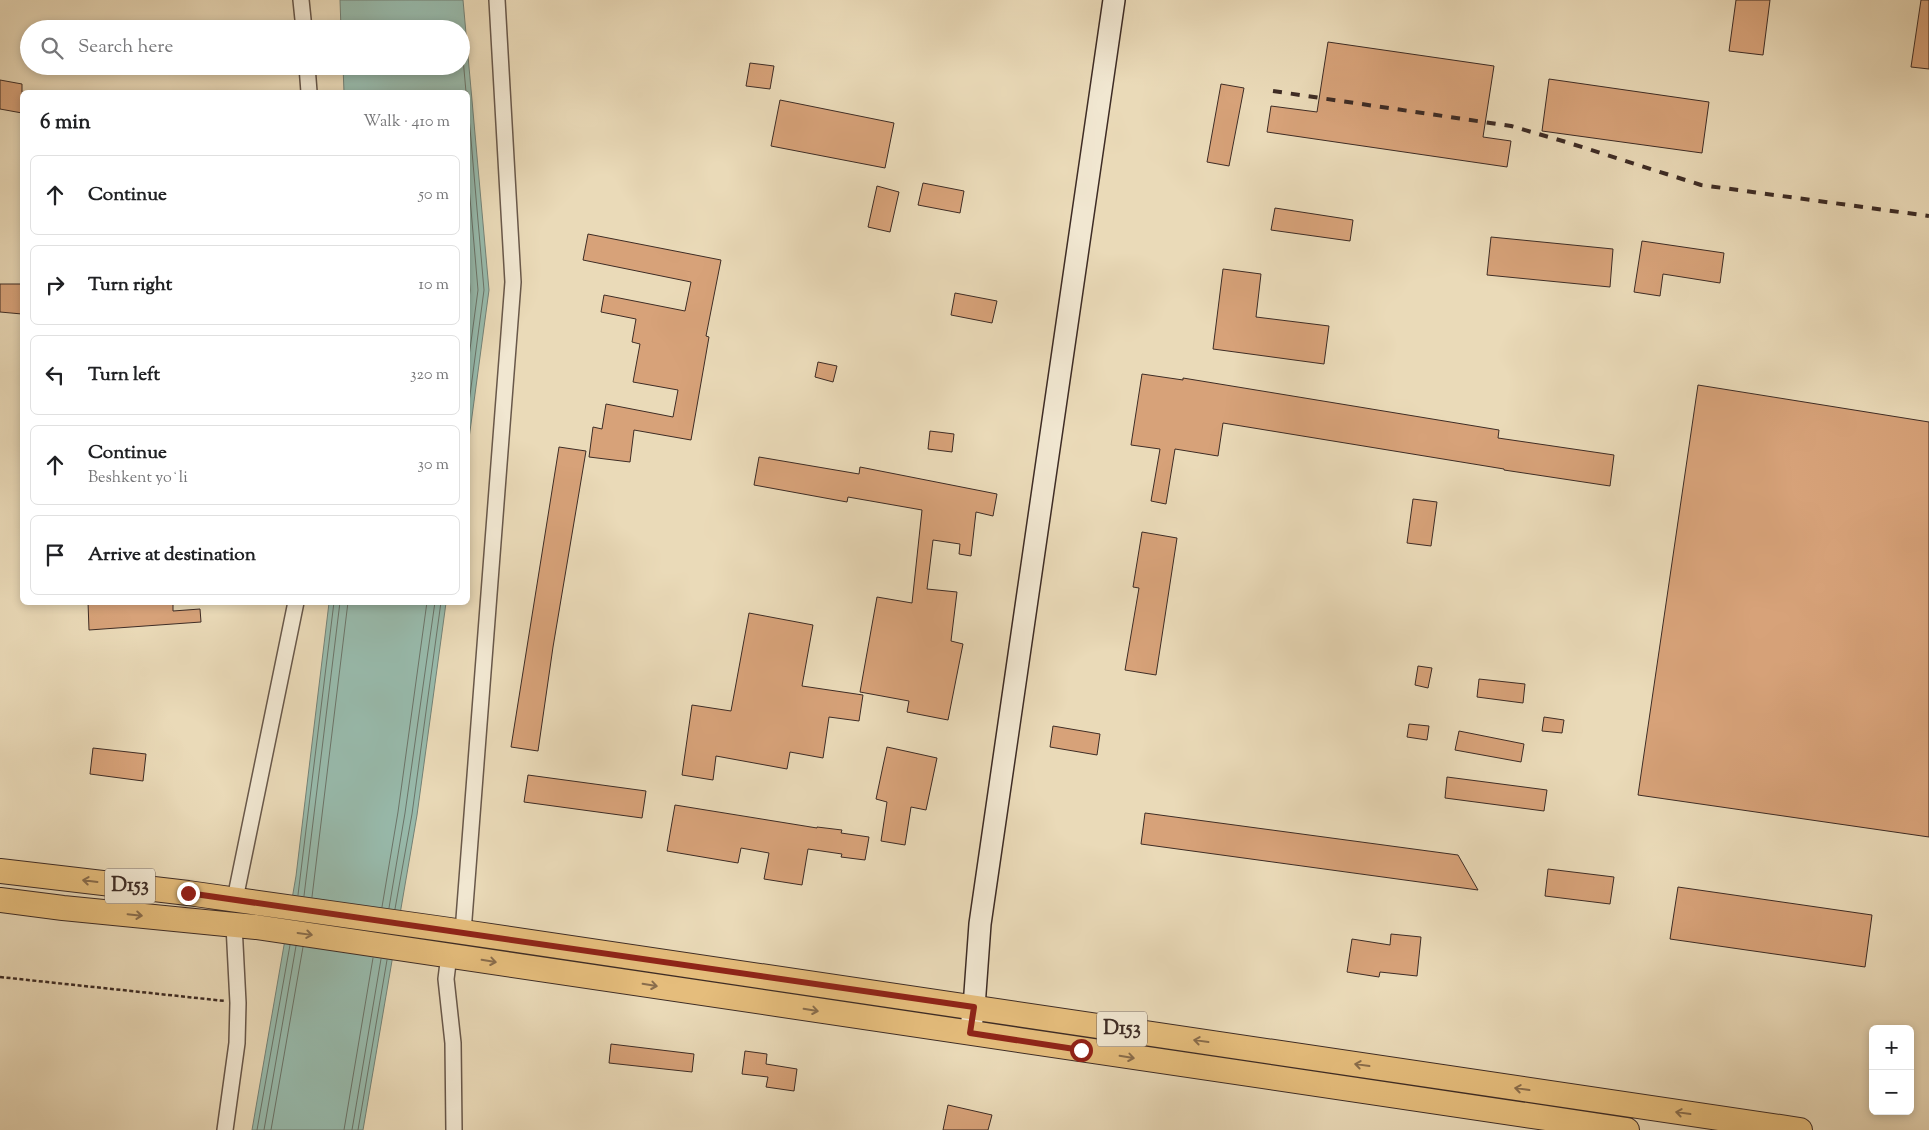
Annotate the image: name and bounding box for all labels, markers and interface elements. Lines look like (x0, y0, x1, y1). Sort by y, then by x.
search box (20, 20, 470, 75)
icon: search (38, 34, 66, 62)
text: Search here (78, 34, 173, 61)
text: 6 min (40, 108, 91, 138)
text: Walk · 410 m (363, 111, 450, 134)
icon: ahead (41, 181, 69, 209)
text: Continue (88, 182, 167, 209)
text: 50 m (418, 184, 449, 207)
icon: right (41, 271, 69, 299)
text: Turn right (88, 272, 172, 299)
text: 10 m (419, 274, 449, 297)
icon: left (41, 361, 69, 389)
text: Turn left (88, 362, 160, 389)
text: 320 m (410, 364, 449, 387)
text: Continue (88, 440, 167, 467)
icon: ahead (41, 451, 69, 479)
text: 30 m (418, 454, 449, 477)
text: Beshkent yoʻli (88, 467, 188, 490)
icon: arrive (41, 541, 69, 569)
text: Arrive at destination (88, 542, 256, 569)
road number: D153 (105, 868, 155, 904)
one-way arrow (82, 876, 98, 886)
route end (177, 882, 200, 905)
one-way arrow (127, 911, 143, 920)
one-way arrow (296, 930, 312, 940)
one-way arrow (481, 957, 497, 967)
one-way arrow (642, 981, 658, 991)
one-way arrow (803, 1005, 819, 1015)
road number: D153 (1097, 1012, 1147, 1046)
map controls (1869, 1025, 1914, 1115)
button: + (1869, 1025, 1914, 1070)
one-way arrow (1193, 1036, 1209, 1046)
route start (1070, 1039, 1093, 1062)
one-way arrow (1119, 1052, 1135, 1062)
one-way arrow (1354, 1059, 1370, 1069)
button: − (1869, 1070, 1914, 1115)
one-way arrow (1515, 1083, 1531, 1093)
one-way arrow (1675, 1107, 1691, 1117)

